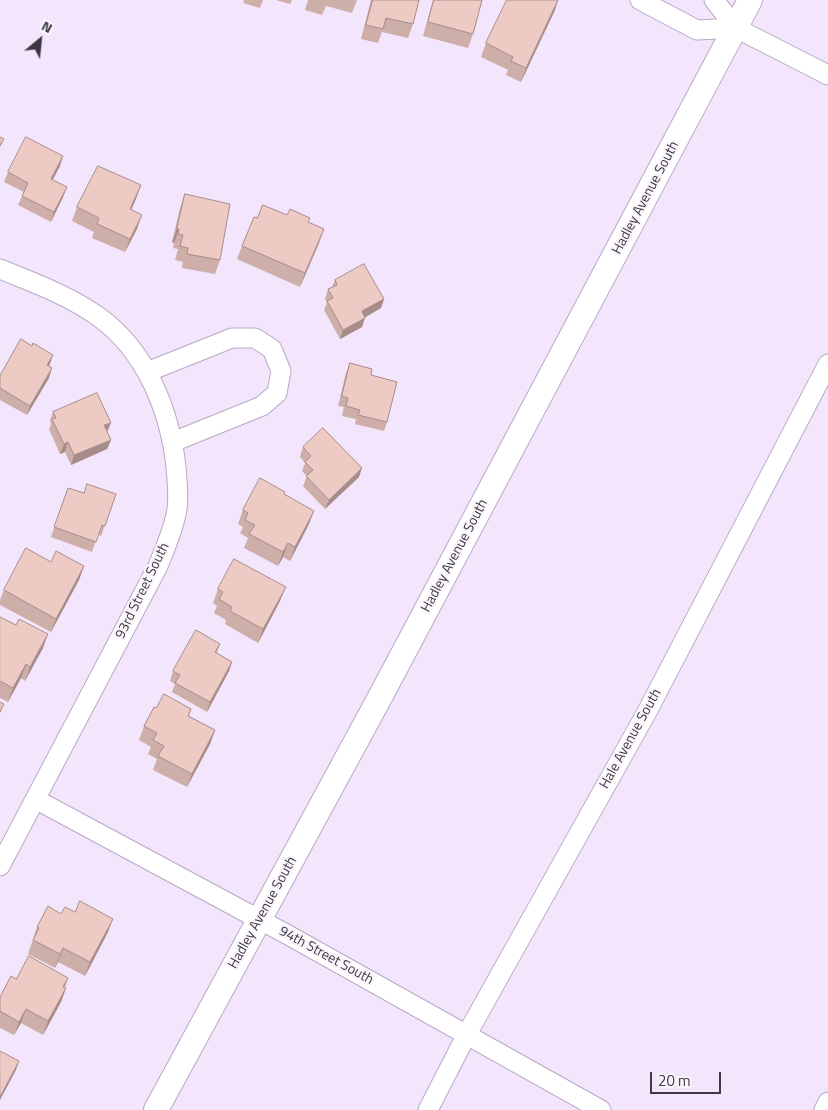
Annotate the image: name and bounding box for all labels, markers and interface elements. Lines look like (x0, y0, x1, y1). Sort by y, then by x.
north arrow (15, 15, 65, 65)
text: N (38, 15, 56, 38)
street label: Hadley Avenue South (609, 139, 683, 257)
street label: Hadley Avenue South (418, 497, 492, 615)
street label: 93rd Street South (112, 540, 174, 642)
street label: Hale Avenue South (597, 686, 665, 792)
street label: Hadley Avenue South (225, 854, 301, 972)
street label: 94th Street South (276, 923, 376, 989)
scale bar (653, 1062, 724, 1094)
text: 20 m (658, 1069, 691, 1092)

